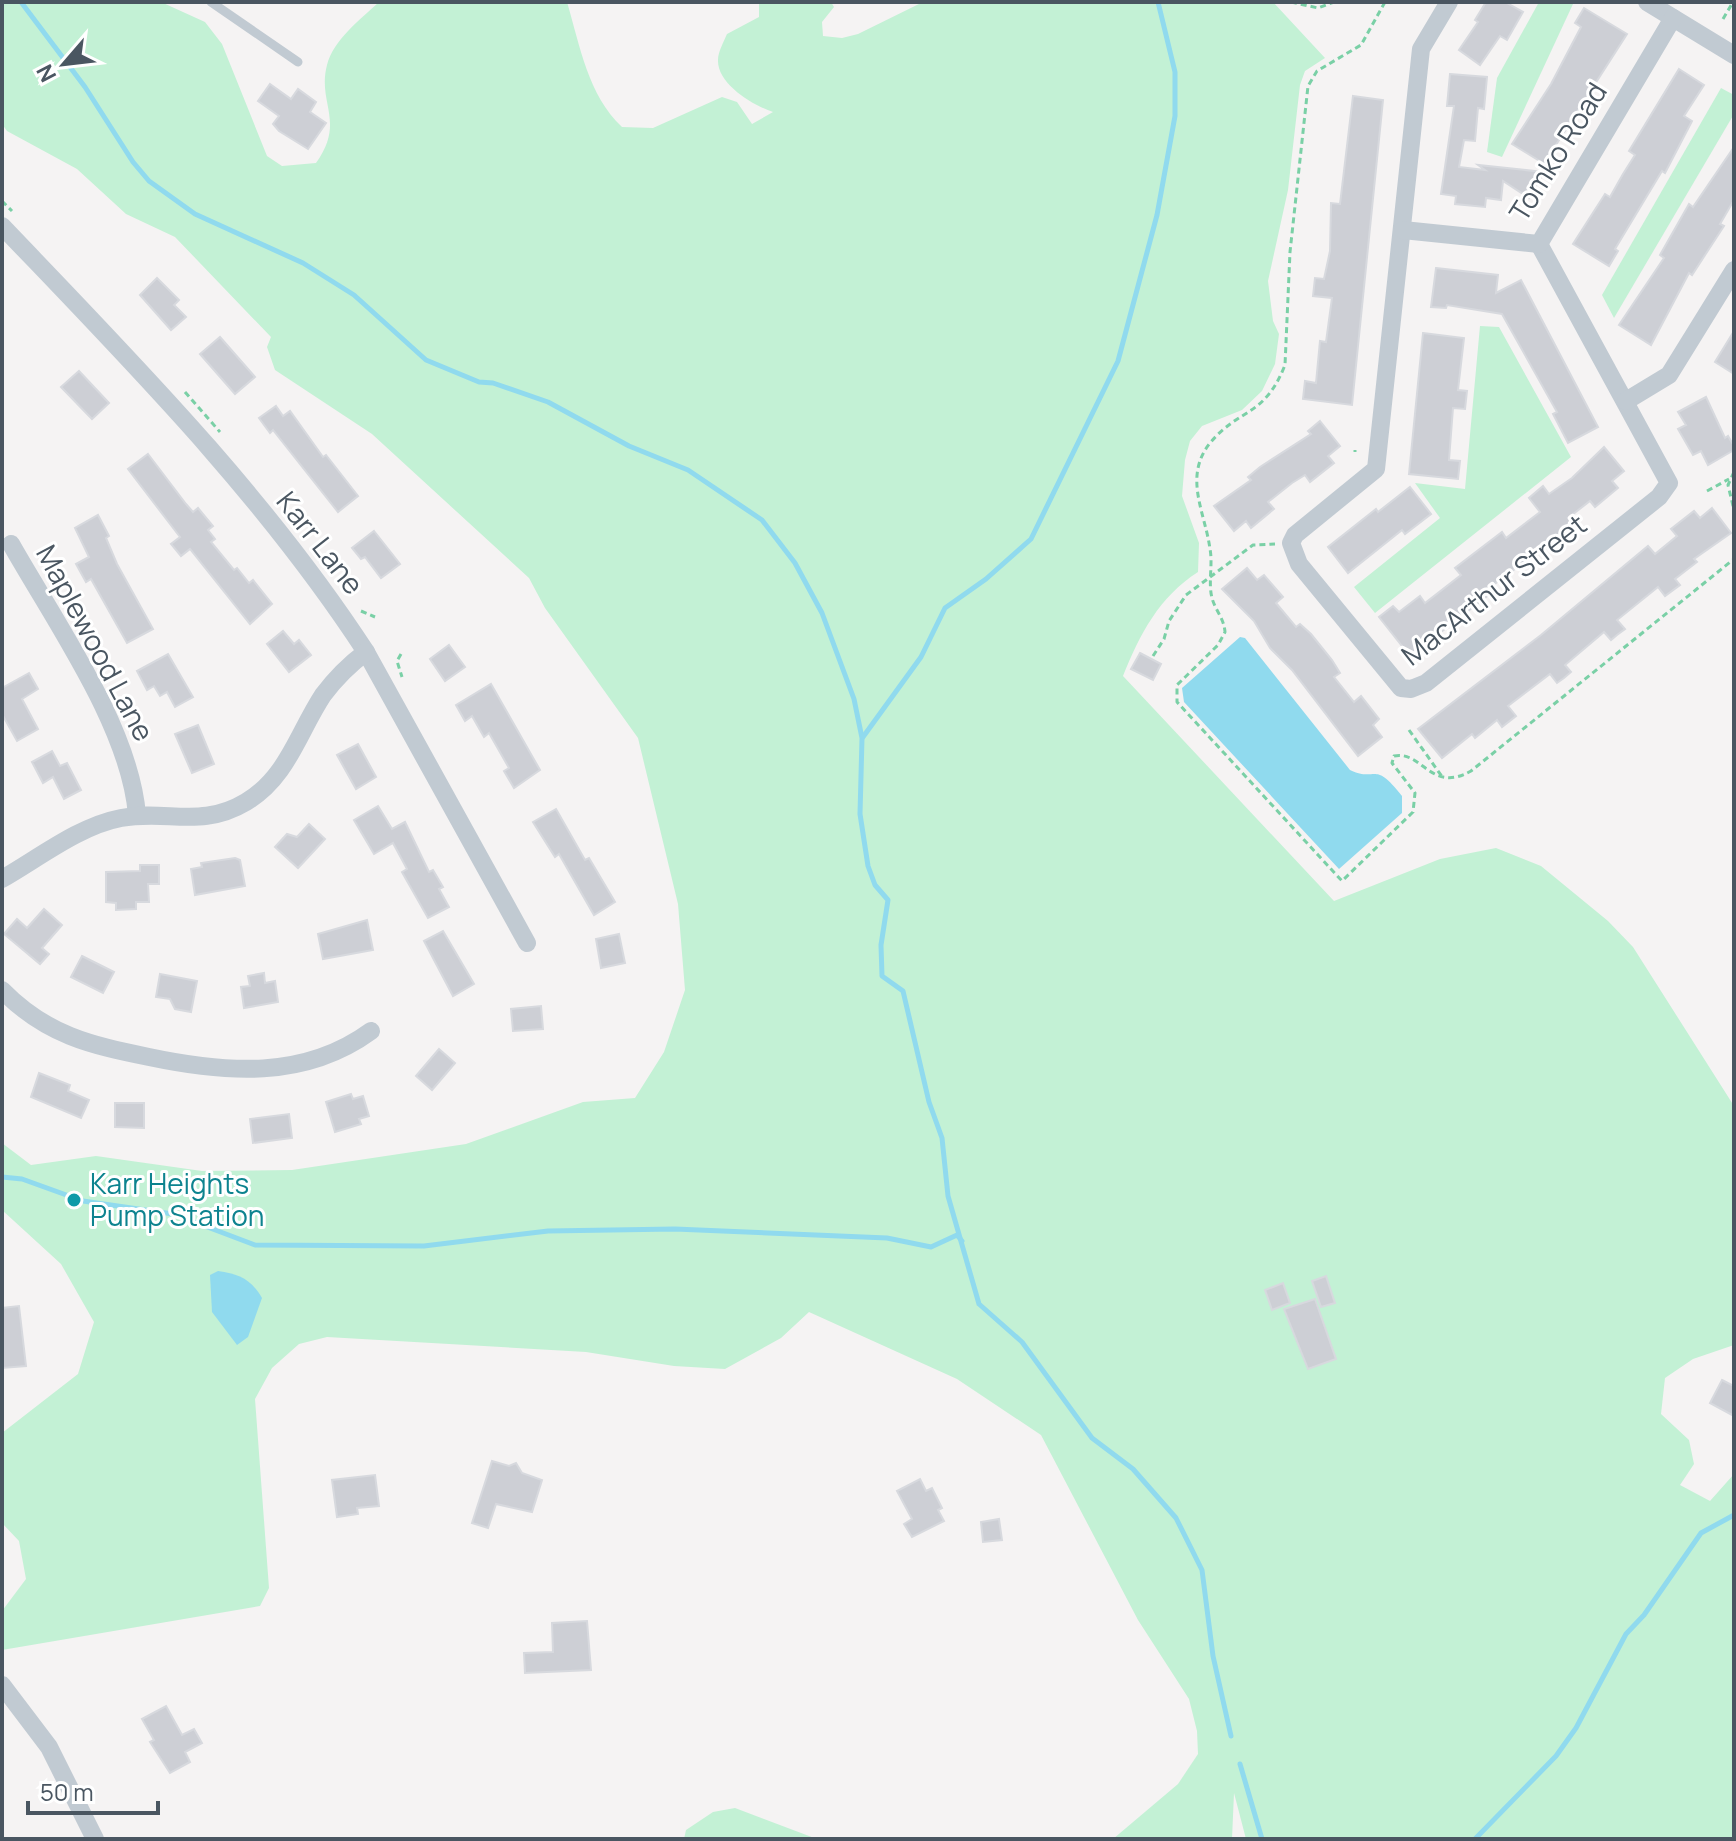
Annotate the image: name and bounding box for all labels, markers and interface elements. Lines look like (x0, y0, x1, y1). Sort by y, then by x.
north arrow (24, 24, 104, 104)
text: N (29, 59, 63, 87)
street label: Tomko Road (1499, 75, 1615, 228)
street label: Karr Lane (269, 483, 373, 602)
street label: MacArthur Street (1393, 505, 1594, 673)
street label: Maplewood Lane (28, 538, 164, 747)
place label: Karr Heights Pump Station (90, 1164, 264, 1234)
marker: Karr Heights Pump Station (65, 1191, 83, 1209)
scale bar (28, 1765, 158, 1815)
text: 50 m (40, 1775, 94, 1808)

